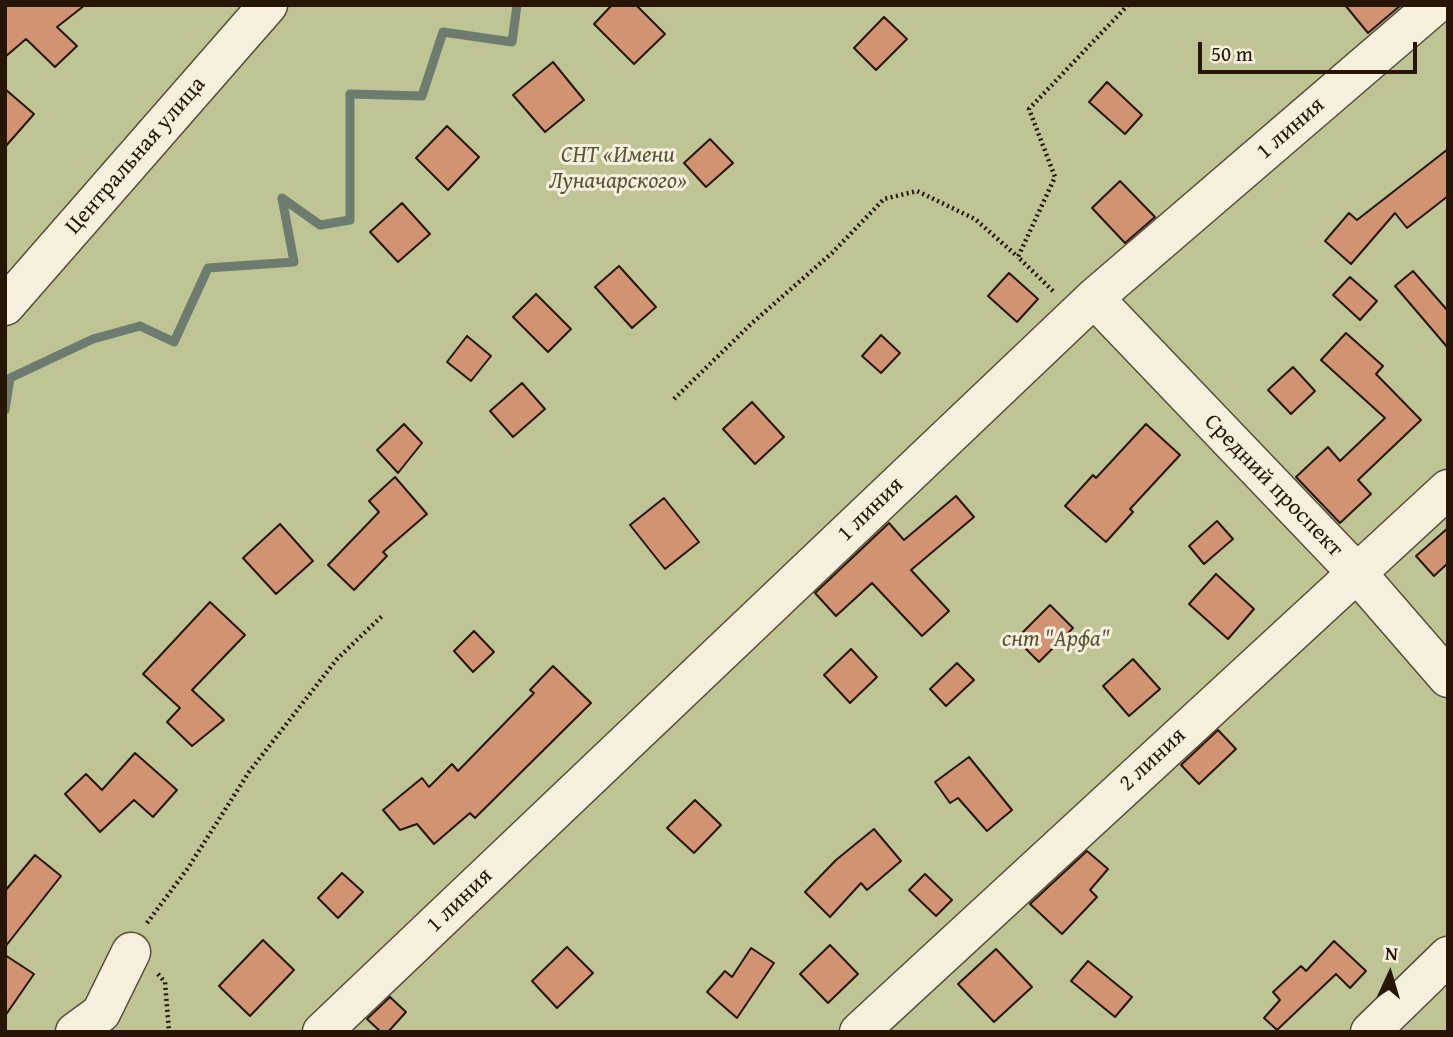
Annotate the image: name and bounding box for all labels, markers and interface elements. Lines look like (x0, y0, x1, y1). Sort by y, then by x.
scale bar (1201, 28, 1420, 72)
text: 50 m (1211, 38, 1253, 69)
street label: Центральная улица (60, 71, 212, 241)
street label: 1 линия (1251, 92, 1331, 166)
park label: СНТ «Имени Луначарского» (549, 142, 687, 196)
street label: Средний проспект (1198, 409, 1348, 563)
street label: 1 линия (832, 472, 910, 548)
park label: снт "Арфа" (1002, 626, 1110, 654)
street label: 2 линия (1114, 722, 1192, 798)
street label: 1 линия (421, 863, 499, 939)
north arrow (1355, 939, 1425, 1009)
text: N (1384, 939, 1399, 967)

